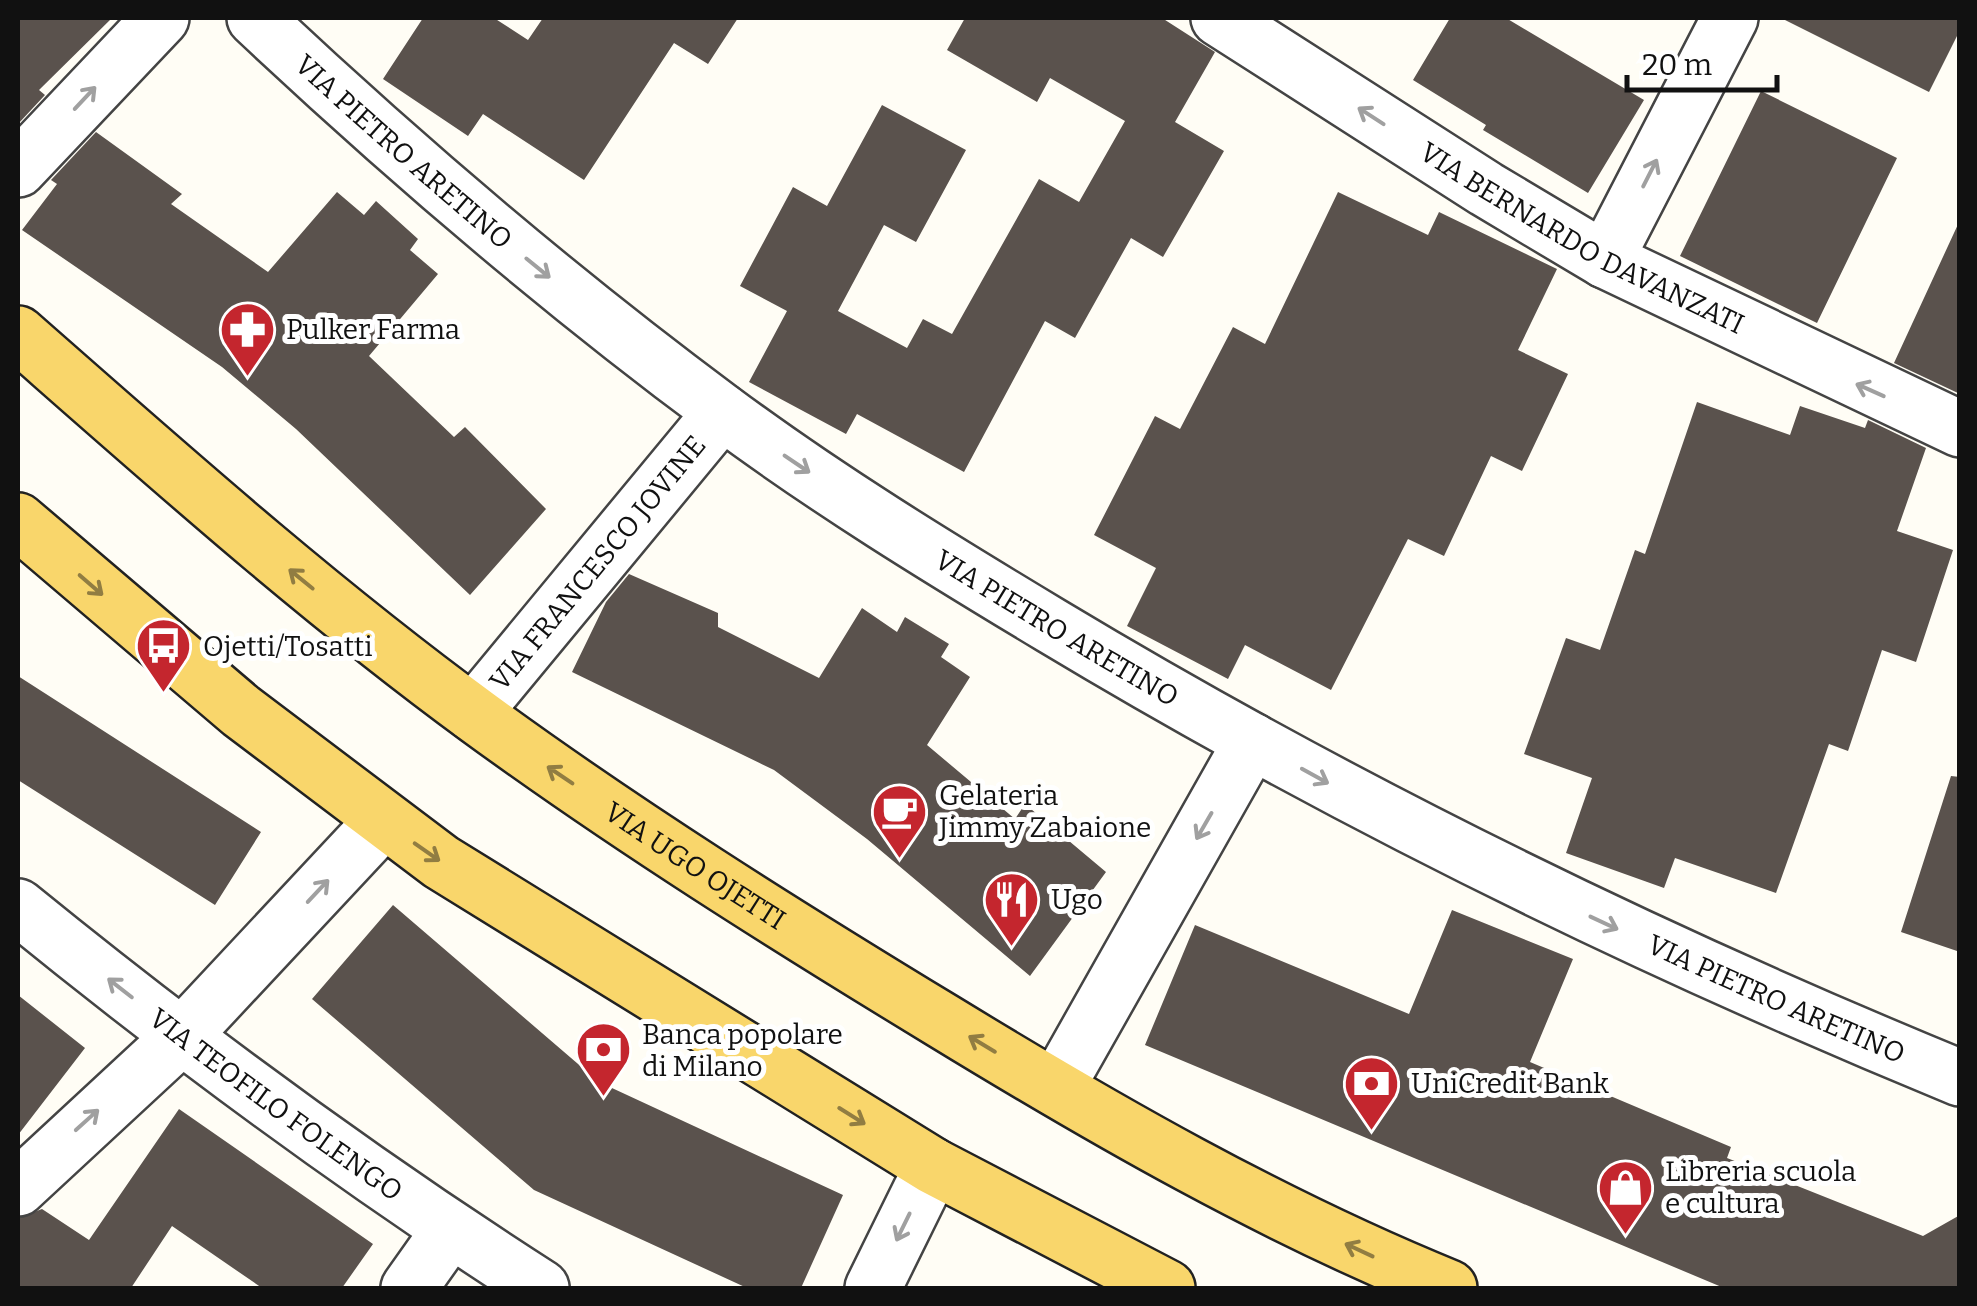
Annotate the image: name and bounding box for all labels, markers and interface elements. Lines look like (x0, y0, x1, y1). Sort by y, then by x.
scale bar (1627, 30, 1777, 92)
text: 20 m (1642, 47, 1713, 83)
street label: VIA PIETRO ARETINO (288, 48, 519, 256)
one-way arrow (73, 86, 96, 111)
one-way arrow (1358, 105, 1386, 126)
street label: VIA BERNARDO DAVANZATI (1414, 135, 1749, 341)
one-way arrow (1641, 159, 1660, 189)
one-way arrow (524, 256, 550, 278)
pharmacy icon: Pulker Farma (217, 299, 277, 378)
place label: Pulker Farma (286, 313, 460, 346)
one-way arrow (1855, 380, 1886, 398)
street label: VIA FRANCESCO JOVINE (483, 429, 713, 697)
one-way arrow (782, 453, 810, 474)
street label: VIA PIETRO ARETINO (929, 543, 1184, 714)
one-way arrow (289, 568, 315, 590)
one-way arrow (78, 573, 103, 596)
bus stop icon: Ojetti/Tosatti (134, 616, 194, 695)
place label: Ojetti/Tosatti (203, 630, 373, 663)
one-way arrow (547, 765, 575, 786)
one-way arrow (1300, 766, 1329, 786)
place label: Gelateria Jimmy Zabaione (938, 779, 1151, 844)
cafe icon: Gelateria Jimmy Zabaione (870, 781, 930, 860)
street label: VIA UGO OJETTI (598, 795, 792, 937)
one-way arrow (1193, 810, 1213, 840)
one-way arrow (413, 841, 441, 862)
restaurant icon: Ugo (982, 869, 1042, 948)
one-way arrow (306, 880, 330, 904)
place label: Ugo (1051, 883, 1103, 916)
one-way arrow (1588, 915, 1618, 934)
street label: VIA PIETRO ARETINO (1642, 928, 1910, 1070)
one-way arrow (107, 978, 134, 999)
street label: VIA TEOFILO FOLENGO (143, 1001, 409, 1208)
place label: Banca popolare di Milano (642, 1018, 843, 1083)
bank icon: Banca popolare di Milano (573, 1020, 633, 1099)
one-way arrow (968, 1034, 996, 1055)
bank icon: UniCredit Bank (1342, 1053, 1402, 1132)
place label: UniCredit Bank (1411, 1067, 1609, 1100)
one-way arrow (837, 1106, 866, 1126)
one-way arrow (74, 1109, 99, 1132)
place label: Libreria scuola e cultura (1665, 1155, 1856, 1220)
shop icon: Libreria scuola e cultura (1596, 1157, 1656, 1236)
one-way arrow (893, 1212, 912, 1241)
one-way arrow (1345, 1239, 1375, 1258)

